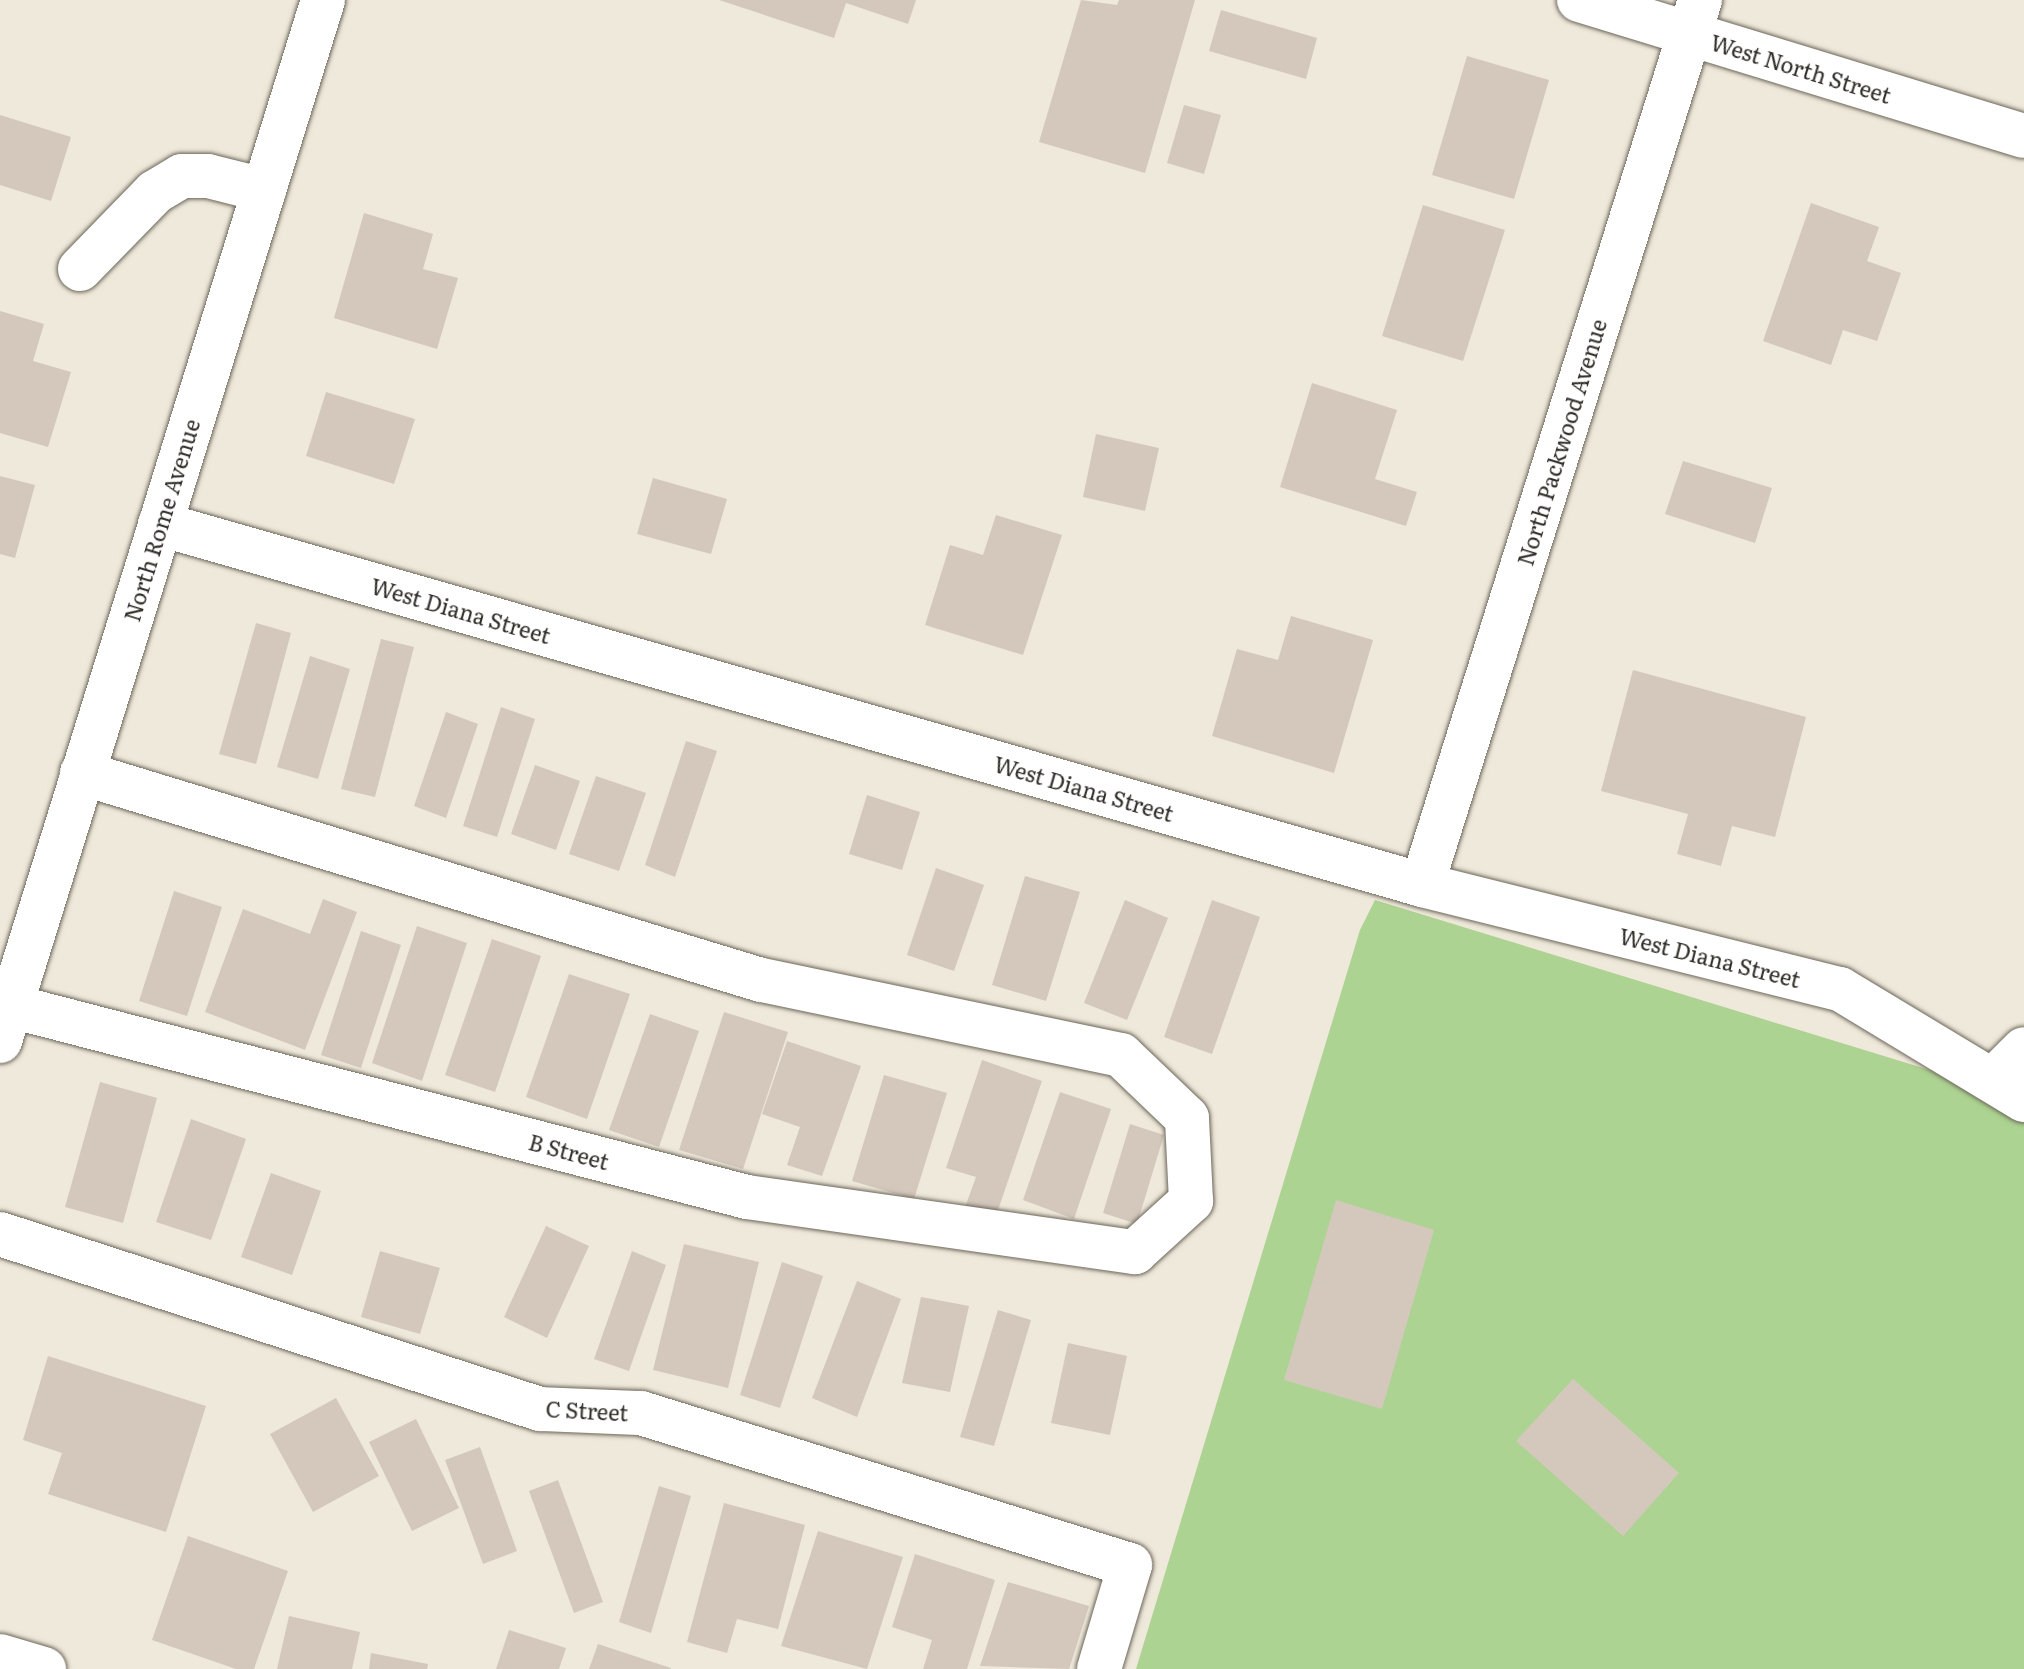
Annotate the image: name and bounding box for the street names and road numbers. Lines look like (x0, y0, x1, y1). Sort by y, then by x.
street label: West North Street (1708, 28, 1894, 108)
street label: North Packwood Avenue (1511, 315, 1611, 569)
street label: North Rome Avenue (118, 416, 204, 624)
street label: West Diana Street (368, 572, 554, 648)
street label: West Diana Street (991, 750, 1177, 826)
street label: West Diana Street (1617, 922, 1803, 992)
street label: B Street (526, 1128, 612, 1174)
street label: C Street (545, 1395, 629, 1425)

